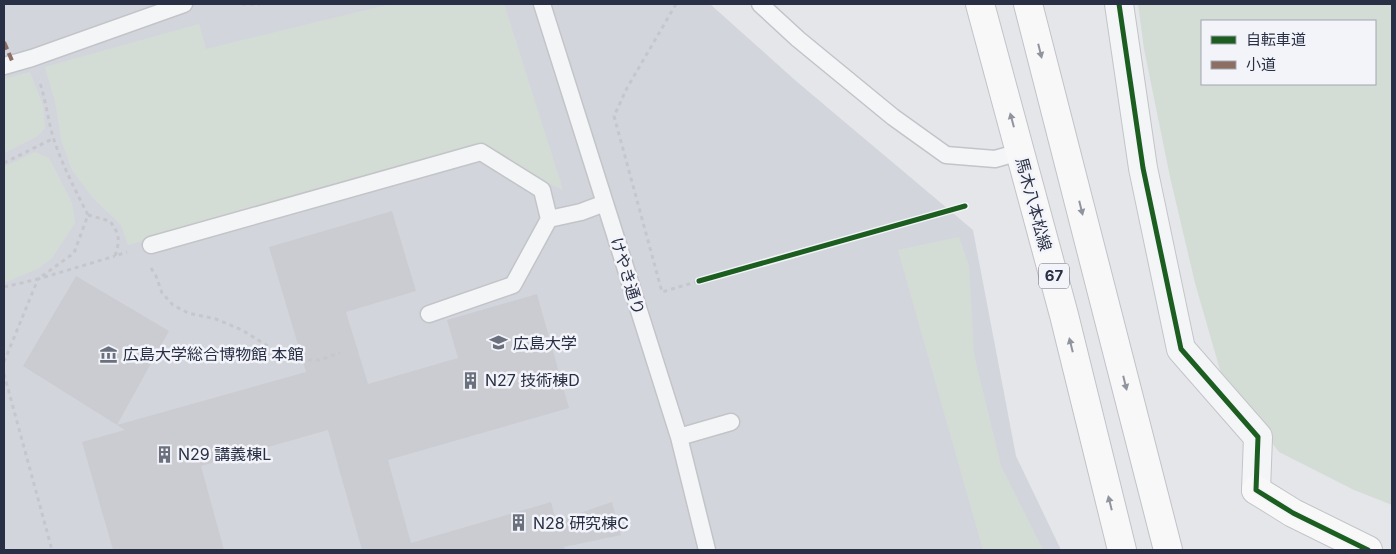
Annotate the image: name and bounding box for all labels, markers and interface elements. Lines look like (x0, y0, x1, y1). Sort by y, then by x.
legend (1201, 20, 1376, 85)
text: 自転車道 (1246, 30, 1306, 49)
one-way arrow (1036, 43, 1044, 58)
text: 小道 (1246, 55, 1276, 74)
one-way arrow (1007, 113, 1015, 128)
street label: 馬木八本松線 (1012, 155, 1056, 253)
one-way arrow (1077, 201, 1085, 216)
street label: けやき通り (607, 235, 649, 317)
road number: 67 (1039, 264, 1069, 288)
school or university icon: 広島大学 (489, 333, 509, 353)
place label: 広島大学 (513, 333, 577, 353)
one-way arrow (1067, 338, 1075, 353)
museum icon: 広島大学総合博物館 本館 (99, 344, 119, 364)
place label: 広島大学総合博物館 本館 (123, 344, 304, 364)
building icon: N27 技術棟D (461, 370, 481, 390)
place label: N27 技術棟D (485, 370, 580, 390)
one-way arrow (1121, 375, 1129, 390)
building icon: N29 講義棟L (154, 444, 174, 464)
place label: N29 講義棟L (178, 444, 271, 464)
one-way arrow (1106, 495, 1114, 510)
building icon: N28 研究棟C (509, 513, 529, 533)
place label: N28 研究棟C (533, 513, 629, 533)

